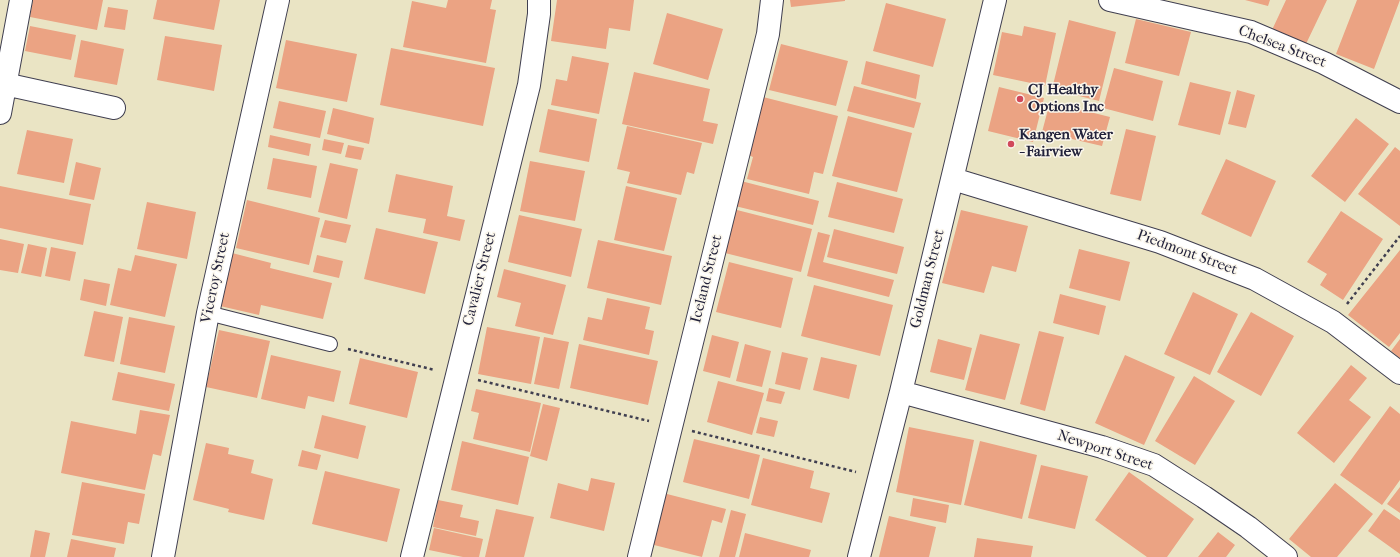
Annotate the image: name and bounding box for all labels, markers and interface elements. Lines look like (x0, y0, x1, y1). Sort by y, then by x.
street label: Chelsea Street (1236, 22, 1328, 72)
place label: CJ Healthy Options Inc (1028, 81, 1104, 116)
marker: CJ Healthy Options Inc (1015, 94, 1025, 104)
place label: Kangen Water - Fairview (1019, 126, 1113, 161)
marker: Kangen Water - Fairview (1006, 139, 1016, 149)
street label: Piedmont Street (1134, 226, 1240, 280)
street label: Goldman Street (907, 228, 949, 330)
street label: Cavalier Street (460, 230, 500, 328)
street label: Viceroy Street (198, 231, 234, 325)
street label: Iceland Street (687, 233, 727, 325)
street label: Newport Street (1055, 427, 1155, 475)

